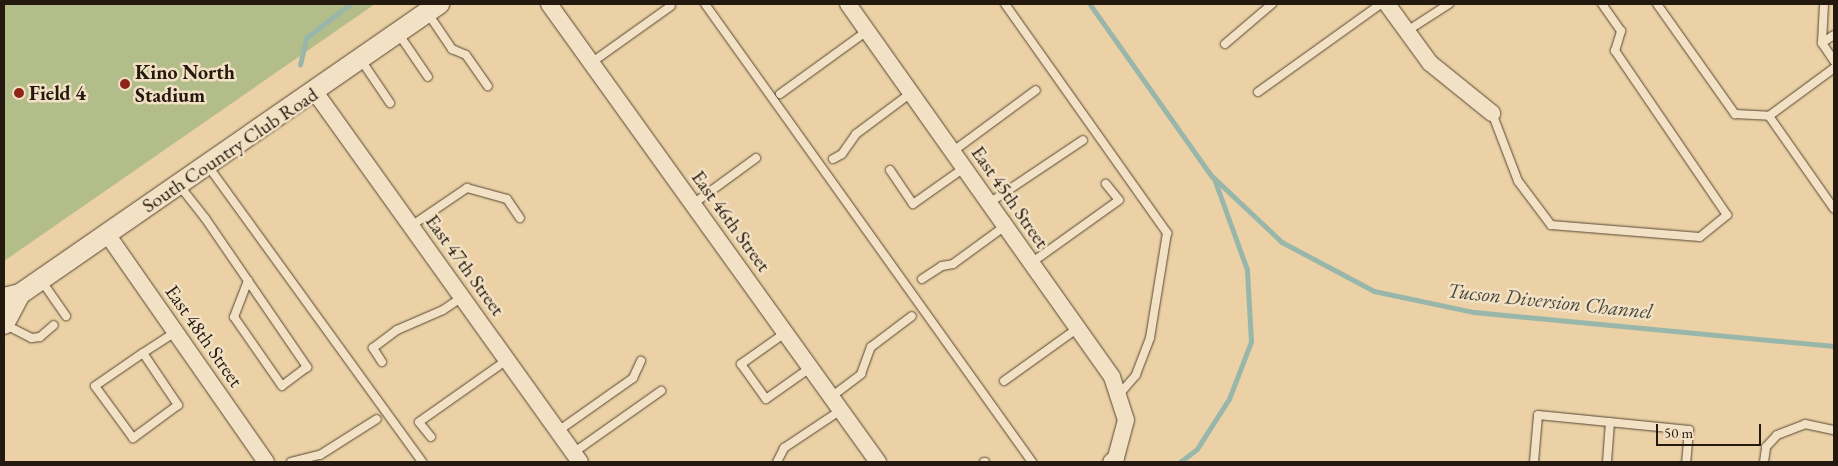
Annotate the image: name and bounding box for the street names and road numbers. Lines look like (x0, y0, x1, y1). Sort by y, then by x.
street label: South Country Club Road (138, 82, 322, 218)
street label: East 45th Street (966, 141, 1054, 253)
street label: East 46th Street (686, 166, 776, 276)
street label: East 47th Street (420, 210, 510, 320)
street label: East 48th Street (160, 280, 248, 392)

